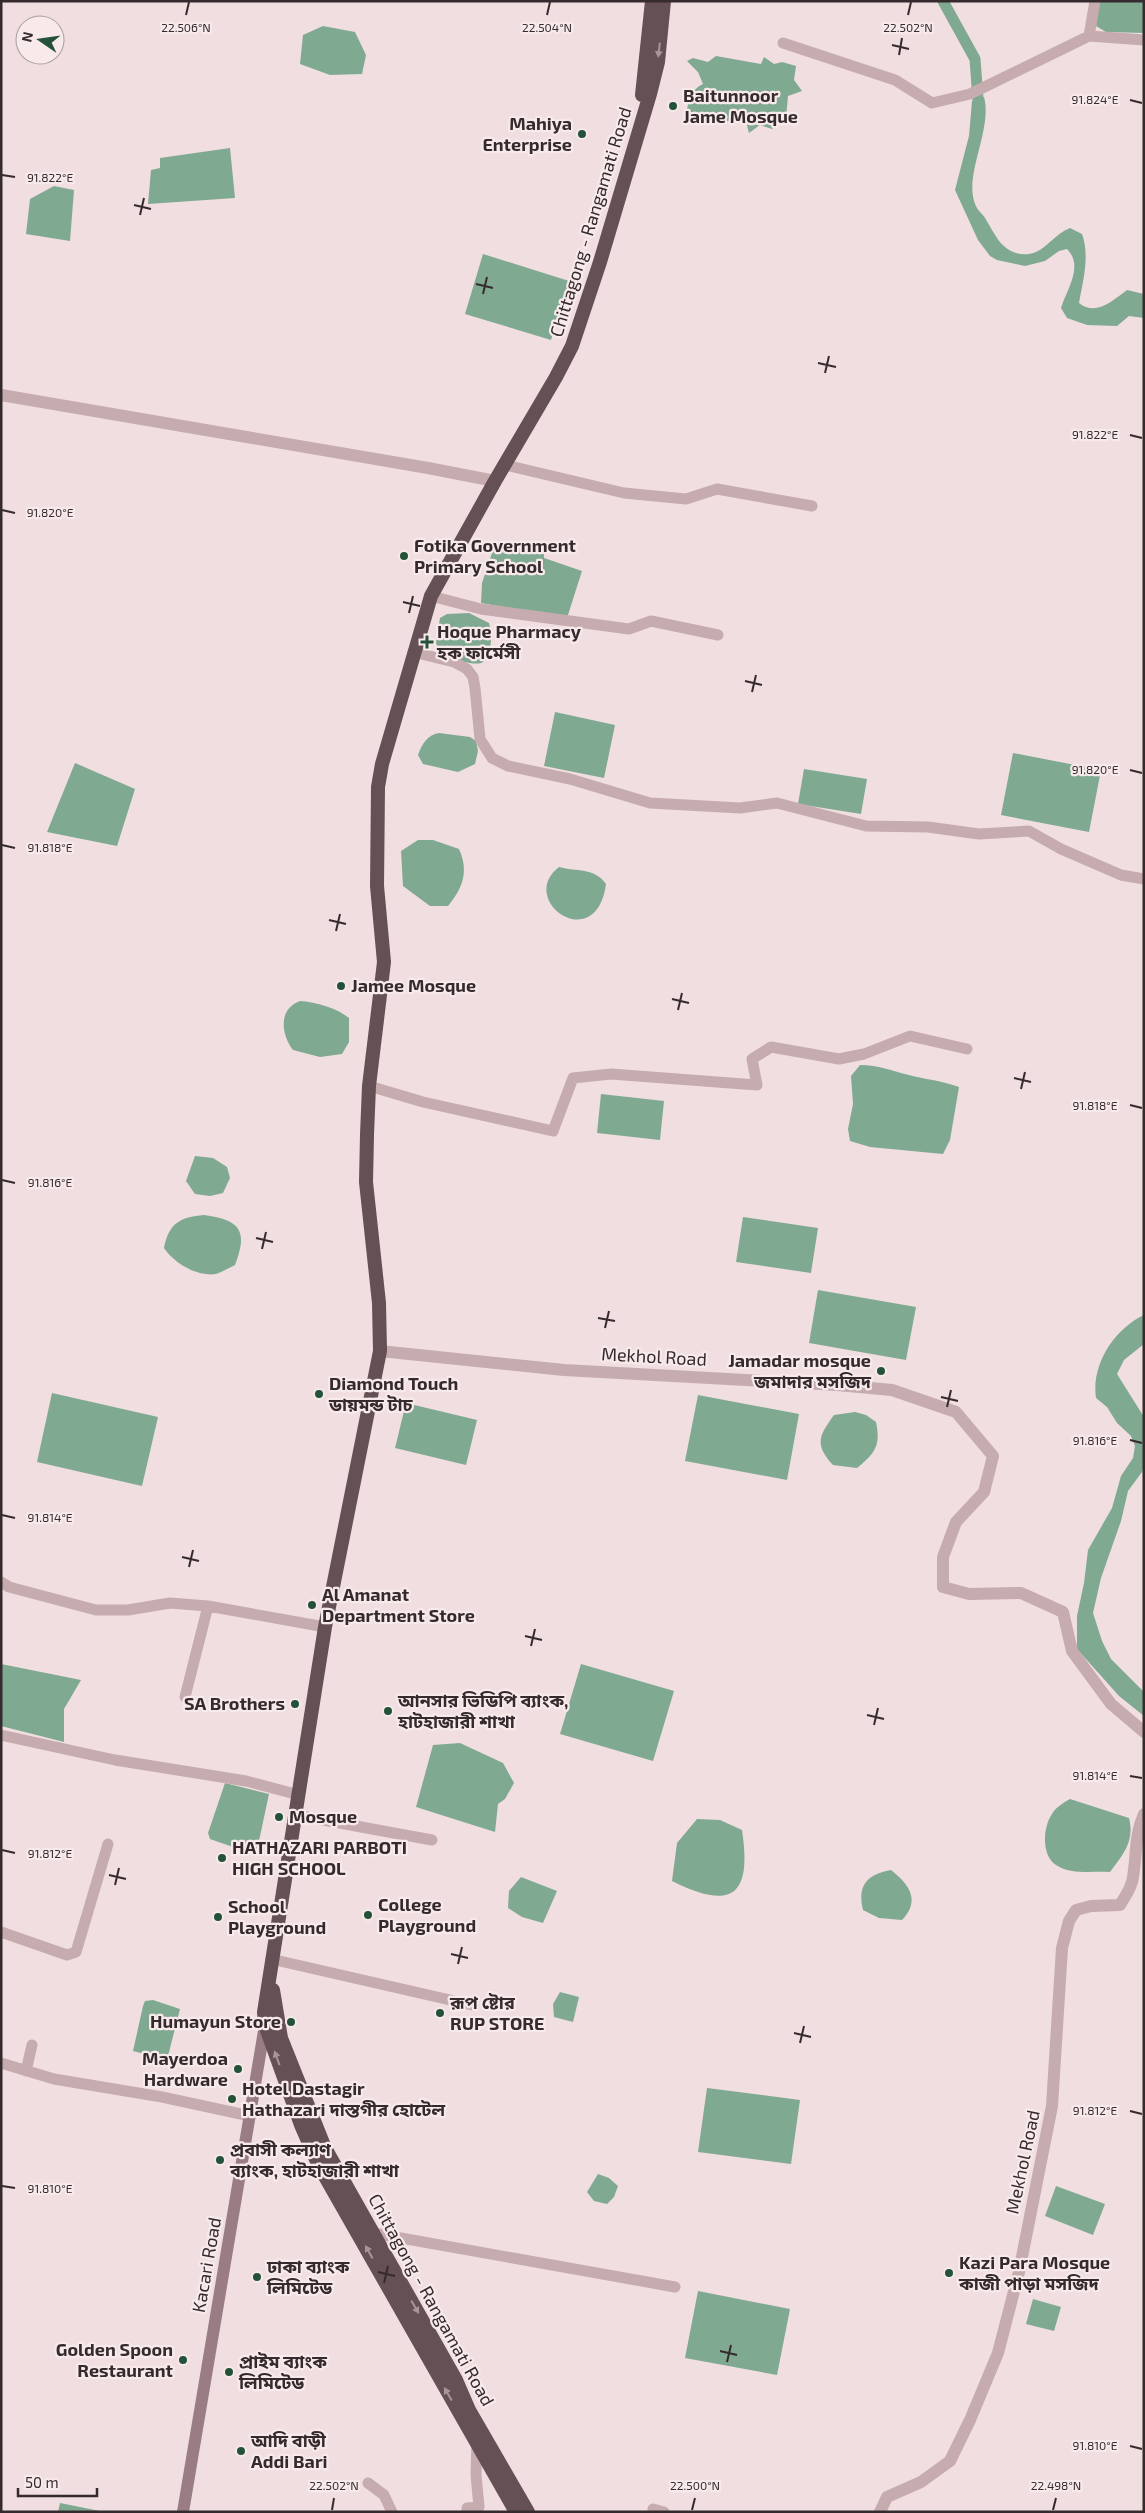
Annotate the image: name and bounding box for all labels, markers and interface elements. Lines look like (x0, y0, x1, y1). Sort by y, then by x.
north arrow (15, 15, 65, 65)
text: 22.506°N (161, 20, 211, 34)
text: 22.504°N (522, 20, 572, 34)
text: 22.502°N (883, 20, 933, 34)
text: N (17, 30, 36, 44)
one-way arrow (655, 42, 663, 58)
place label: Baitunnoor Jame Mosque (683, 84, 798, 127)
text: 91.824°E (1072, 92, 1119, 106)
marker: Baitunnoor Jame Mosque (667, 100, 679, 112)
street label: Chittagong - Rangamati Road (545, 104, 636, 339)
place label: Mahiya Enterprise (482, 112, 572, 155)
marker: Mahiya Enterprise (576, 128, 588, 140)
text: 91.822°E (27, 170, 73, 184)
text: 91.822°E (1072, 427, 1118, 441)
text: 91.820°E (27, 505, 74, 519)
place label: Fotika Government Primary School (414, 534, 577, 577)
marker: Fotika Government Primary School (398, 550, 410, 562)
place label: Hoque Pharmacy হক ফার্মেসী (436, 620, 582, 663)
marker: Hoque Pharmacy হক ফার্মেসী (421, 636, 433, 648)
text: 91.820°E (1072, 762, 1119, 776)
text: 91.818°E (28, 840, 73, 854)
place label: Jamee Mosque (351, 974, 476, 996)
marker: Jamee Mosque (335, 980, 347, 992)
text: 91.818°E (1073, 1098, 1118, 1112)
text: 91.816°E (28, 1175, 72, 1189)
street label: Mekhol Road (601, 1342, 707, 1370)
place label: Jamadar mosque জমাদার মসজিদ (728, 1349, 872, 1392)
marker: Jamadar mosque জমাদার মসজিদ (875, 1365, 887, 1377)
place label: Diamond Touch ডায়মন্ড টাচ (328, 1372, 458, 1415)
marker: Diamond Touch ডায়মন্ড টাচ (313, 1388, 325, 1400)
text: 91.816°E (1073, 1433, 1117, 1447)
text: 91.814°E (28, 1510, 73, 1524)
place label: Al Amanat Department Store (322, 1583, 475, 1626)
marker: Al Amanat Department Store (306, 1599, 318, 1611)
place label: আনসার ভিডিপি ব্যাংক, হাটহাজারী শাখা (397, 1689, 568, 1732)
place label: SA Brothers (184, 1692, 285, 1714)
marker: SA Brothers (289, 1698, 301, 1710)
marker: আনসার ভিডিপি ব্যাংক, হাটহাজারী শাখা (382, 1705, 394, 1717)
text: 91.814°E (1073, 1768, 1118, 1782)
place label: Mosque (289, 1805, 357, 1827)
marker: Mosque (273, 1811, 285, 1823)
place label: HATHAZARI PARBOTI HIGH SCHOOL (232, 1836, 407, 1879)
text: 91.812°E (28, 1846, 72, 1860)
marker: HATHAZARI PARBOTI HIGH SCHOOL (216, 1852, 228, 1864)
place label: College Playground (378, 1893, 476, 1936)
place label: School Playground (228, 1895, 326, 1938)
marker: College Playground (362, 1909, 374, 1921)
marker: School Playground (212, 1911, 224, 1923)
place label: রূপ ষ্টোর RUP STORE (449, 1991, 544, 2034)
marker: রূপ ষ্টোর RUP STORE (434, 2007, 446, 2019)
place label: Humayun Store (150, 2010, 281, 2032)
marker: Humayun Store (285, 2016, 297, 2028)
place label: Mayerdoa Hardware (142, 2047, 228, 2090)
one-way arrow (273, 2050, 281, 2065)
marker: Mayerdoa Hardware (232, 2063, 244, 2075)
place label: Hotel Dastagir Hathazari দাস্তগীর হোটেল (242, 2077, 445, 2120)
marker: Hotel Dastagir Hathazari দাস্তগীর হোটেল (226, 2093, 238, 2105)
text: 91.812°E (1073, 2103, 1117, 2117)
street label: Mekhol Road (1000, 2108, 1044, 2216)
place label: প্রবাসী কল্যাণ ব্যাংক, হাটহাজারী শাখা (229, 2138, 400, 2181)
marker: প্রবাসী কল্যাণ ব্যাংক, হাটহাজারী শাখা (214, 2154, 226, 2166)
text: 91.810°E (28, 2181, 73, 2195)
street label: Chittagong - Rangamati Road (364, 2190, 500, 2410)
street label: Kacari Road (187, 2215, 225, 2314)
one-way arrow (364, 2245, 373, 2259)
place label: Kazi Para Mosque কাজী পাড়া মসজিদ (958, 2251, 1110, 2294)
place label: ঢাকা ব্যাংক লিমিটেড (266, 2255, 350, 2298)
marker: Kazi Para Mosque কাজী পাড়া মসজিদ (943, 2267, 955, 2279)
marker: ঢাকা ব্যাংক লিমিটেড (251, 2271, 263, 2283)
one-way arrow (411, 2300, 419, 2315)
place label: Golden Spoon Restaurant (56, 2338, 174, 2381)
place label: প্রাইম ব্যাংক লিমিটেড (238, 2350, 327, 2393)
marker: Golden Spoon Restaurant (177, 2354, 189, 2366)
marker: প্রাইম ব্যাংক লিমিটেড (223, 2366, 235, 2378)
one-way arrow (444, 2386, 452, 2401)
place label: আদি বাড়ী Addi Bari (250, 2429, 328, 2472)
text: 91.810°E (1073, 2438, 1118, 2452)
marker: আদি বাড়ী Addi Bari (235, 2445, 247, 2457)
scale bar (18, 2466, 96, 2498)
text: 50 m (25, 2473, 59, 2491)
text: 22.502°N (309, 2478, 359, 2492)
text: 22.500°N (670, 2478, 720, 2492)
text: 22.498°N (1031, 2478, 1081, 2492)

